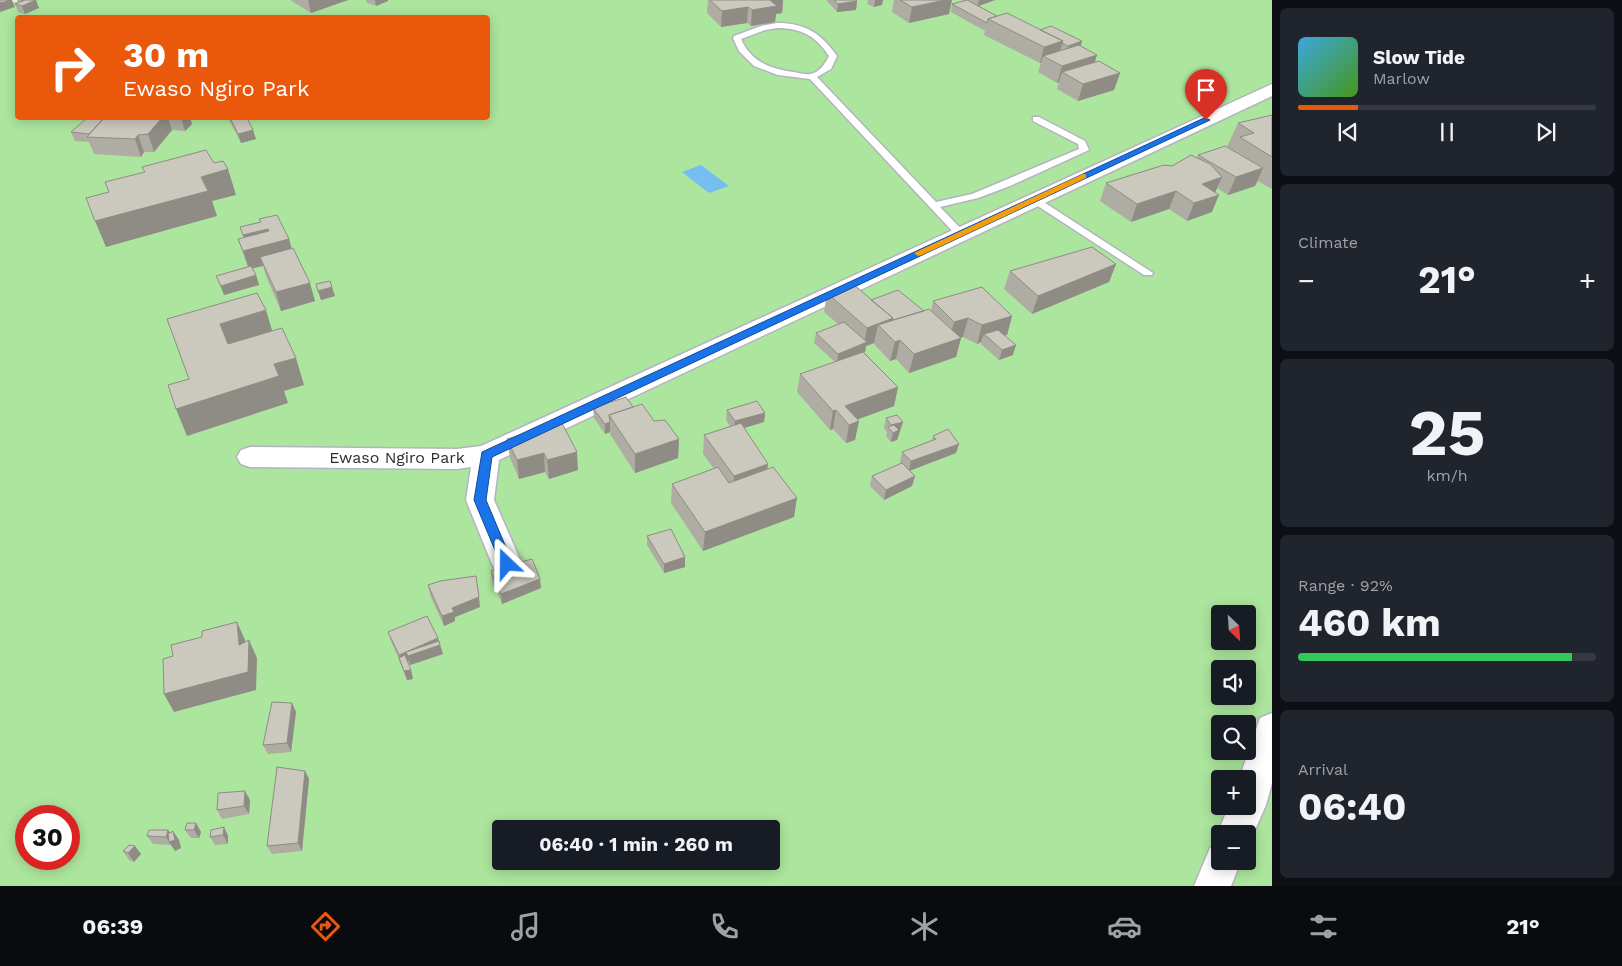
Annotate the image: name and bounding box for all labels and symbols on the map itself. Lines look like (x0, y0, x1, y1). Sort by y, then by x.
pin (1185, 69, 1227, 120)
street label: Ewaso Ngiro Park (329, 448, 465, 467)
position arrow (480, 537, 532, 589)
north arrow (1211, 605, 1256, 650)
speed limit sign: 30 (15, 805, 80, 870)

